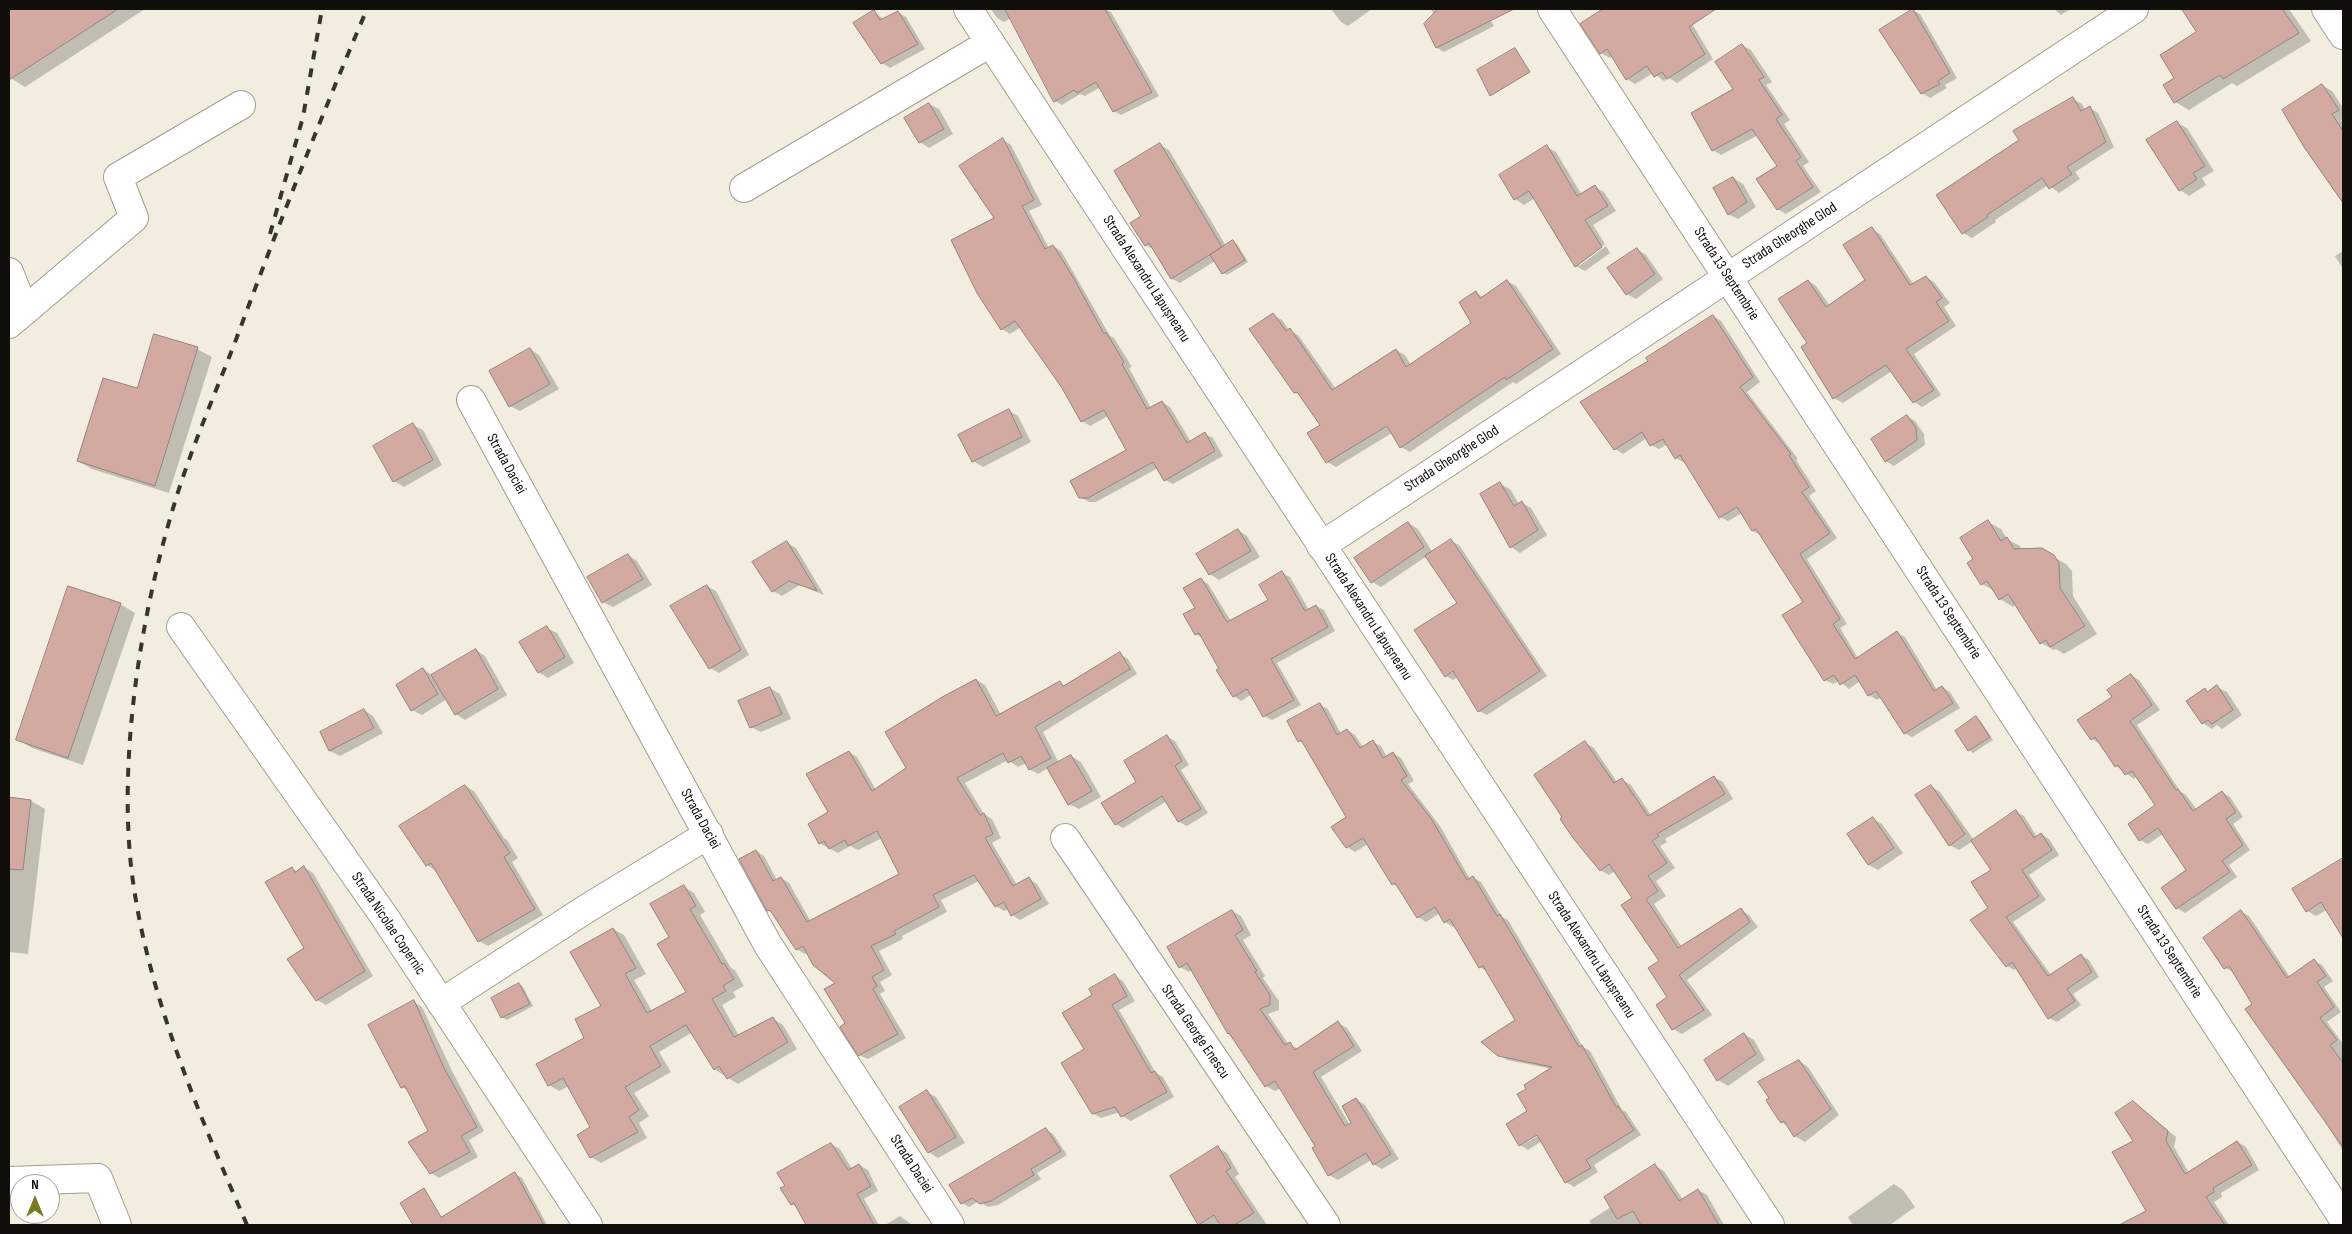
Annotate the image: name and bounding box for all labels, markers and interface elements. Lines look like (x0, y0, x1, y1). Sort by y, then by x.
street label: Strada Gheorghe Glod (1739, 199, 1841, 273)
street label: Strada Alexandru Lăpușneanu (1098, 212, 1194, 346)
street label: Strada 13 Septembrie (1689, 224, 1763, 324)
street label: Strada Gheorghe Glod (1401, 422, 1503, 496)
street label: Strada Daciei (482, 431, 530, 497)
street label: Strada Alexandru Lăpușneanu (1320, 550, 1416, 684)
street label: Strada 13 Septembrie (1911, 563, 1985, 663)
street label: Strada Daciei (676, 786, 724, 852)
street label: Strada Nicolae Copernic (347, 869, 429, 979)
street label: Strada Alexandru Lăpușneanu (1543, 888, 1639, 1022)
street label: Strada 13 Septembrie (2132, 902, 2206, 1002)
street label: Strada George Enescu (1157, 982, 1233, 1082)
street label: Strada Daciei (886, 1131, 936, 1197)
north arrow (10, 1174, 60, 1224)
text: N (31, 1176, 39, 1193)

